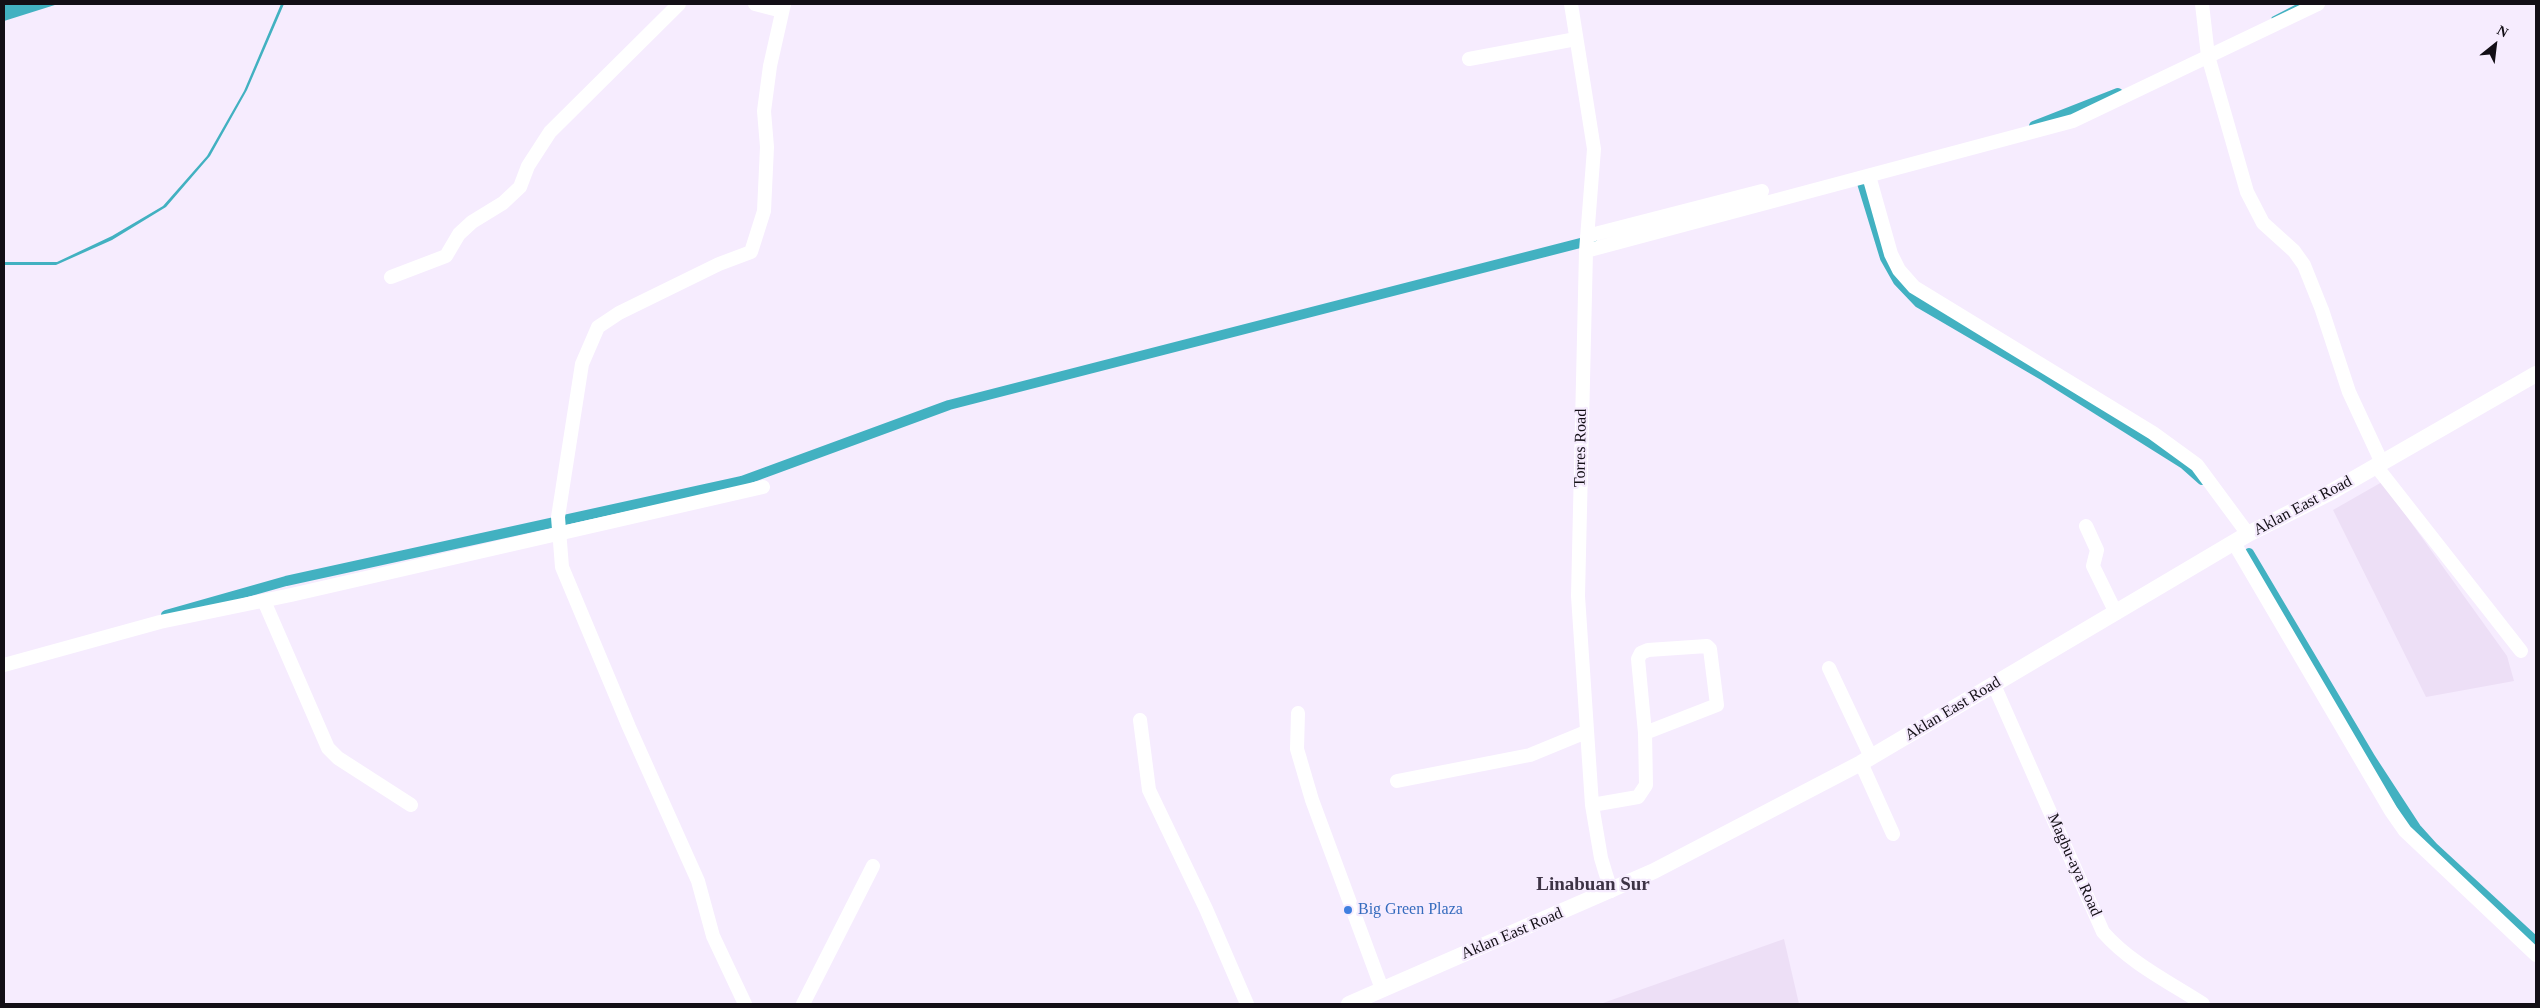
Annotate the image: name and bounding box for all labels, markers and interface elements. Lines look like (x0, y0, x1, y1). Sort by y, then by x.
north arrow (2470, 20, 2520, 70)
text: N (2494, 22, 2511, 40)
street label: Torres Road (1571, 409, 1591, 487)
street label: Aklan East Road (2251, 472, 2355, 540)
street label: Aklan East Road (1902, 673, 2004, 745)
street label: Magbu-aya Road (2043, 811, 2105, 919)
district label: Linabuan Sur (1536, 874, 1650, 896)
place label: Big Green Plaza (1358, 900, 1463, 920)
marker: Big Green Plaza (1342, 904, 1354, 916)
street label: Aklan East Road (1458, 904, 1566, 964)

